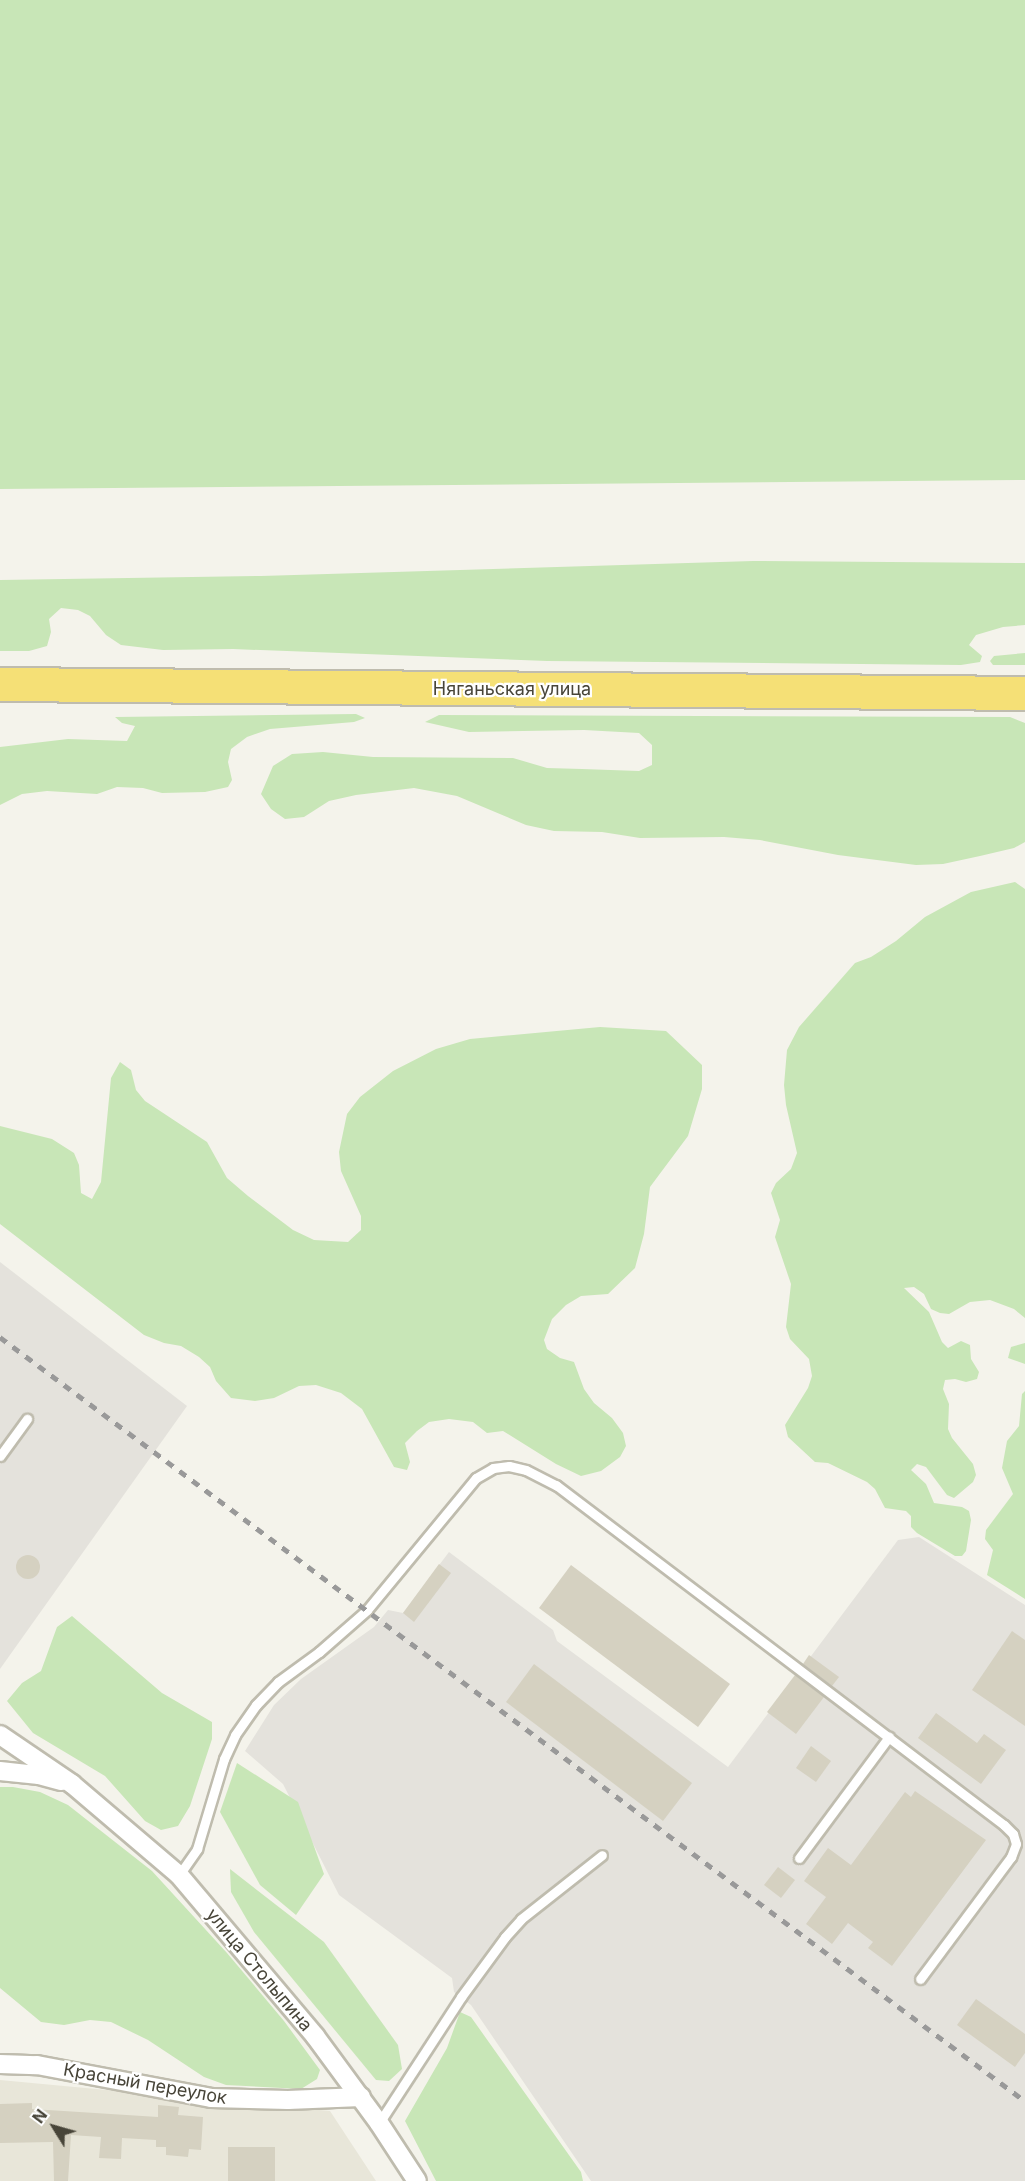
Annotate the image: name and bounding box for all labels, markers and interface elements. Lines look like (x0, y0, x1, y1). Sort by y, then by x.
street label: Няганьская улица (433, 678, 591, 700)
street label: улица Столыпина (201, 1904, 317, 2036)
street label: Красный переулок (62, 2059, 228, 2109)
north arrow (24, 2097, 84, 2157)
text: N (28, 2105, 51, 2127)

